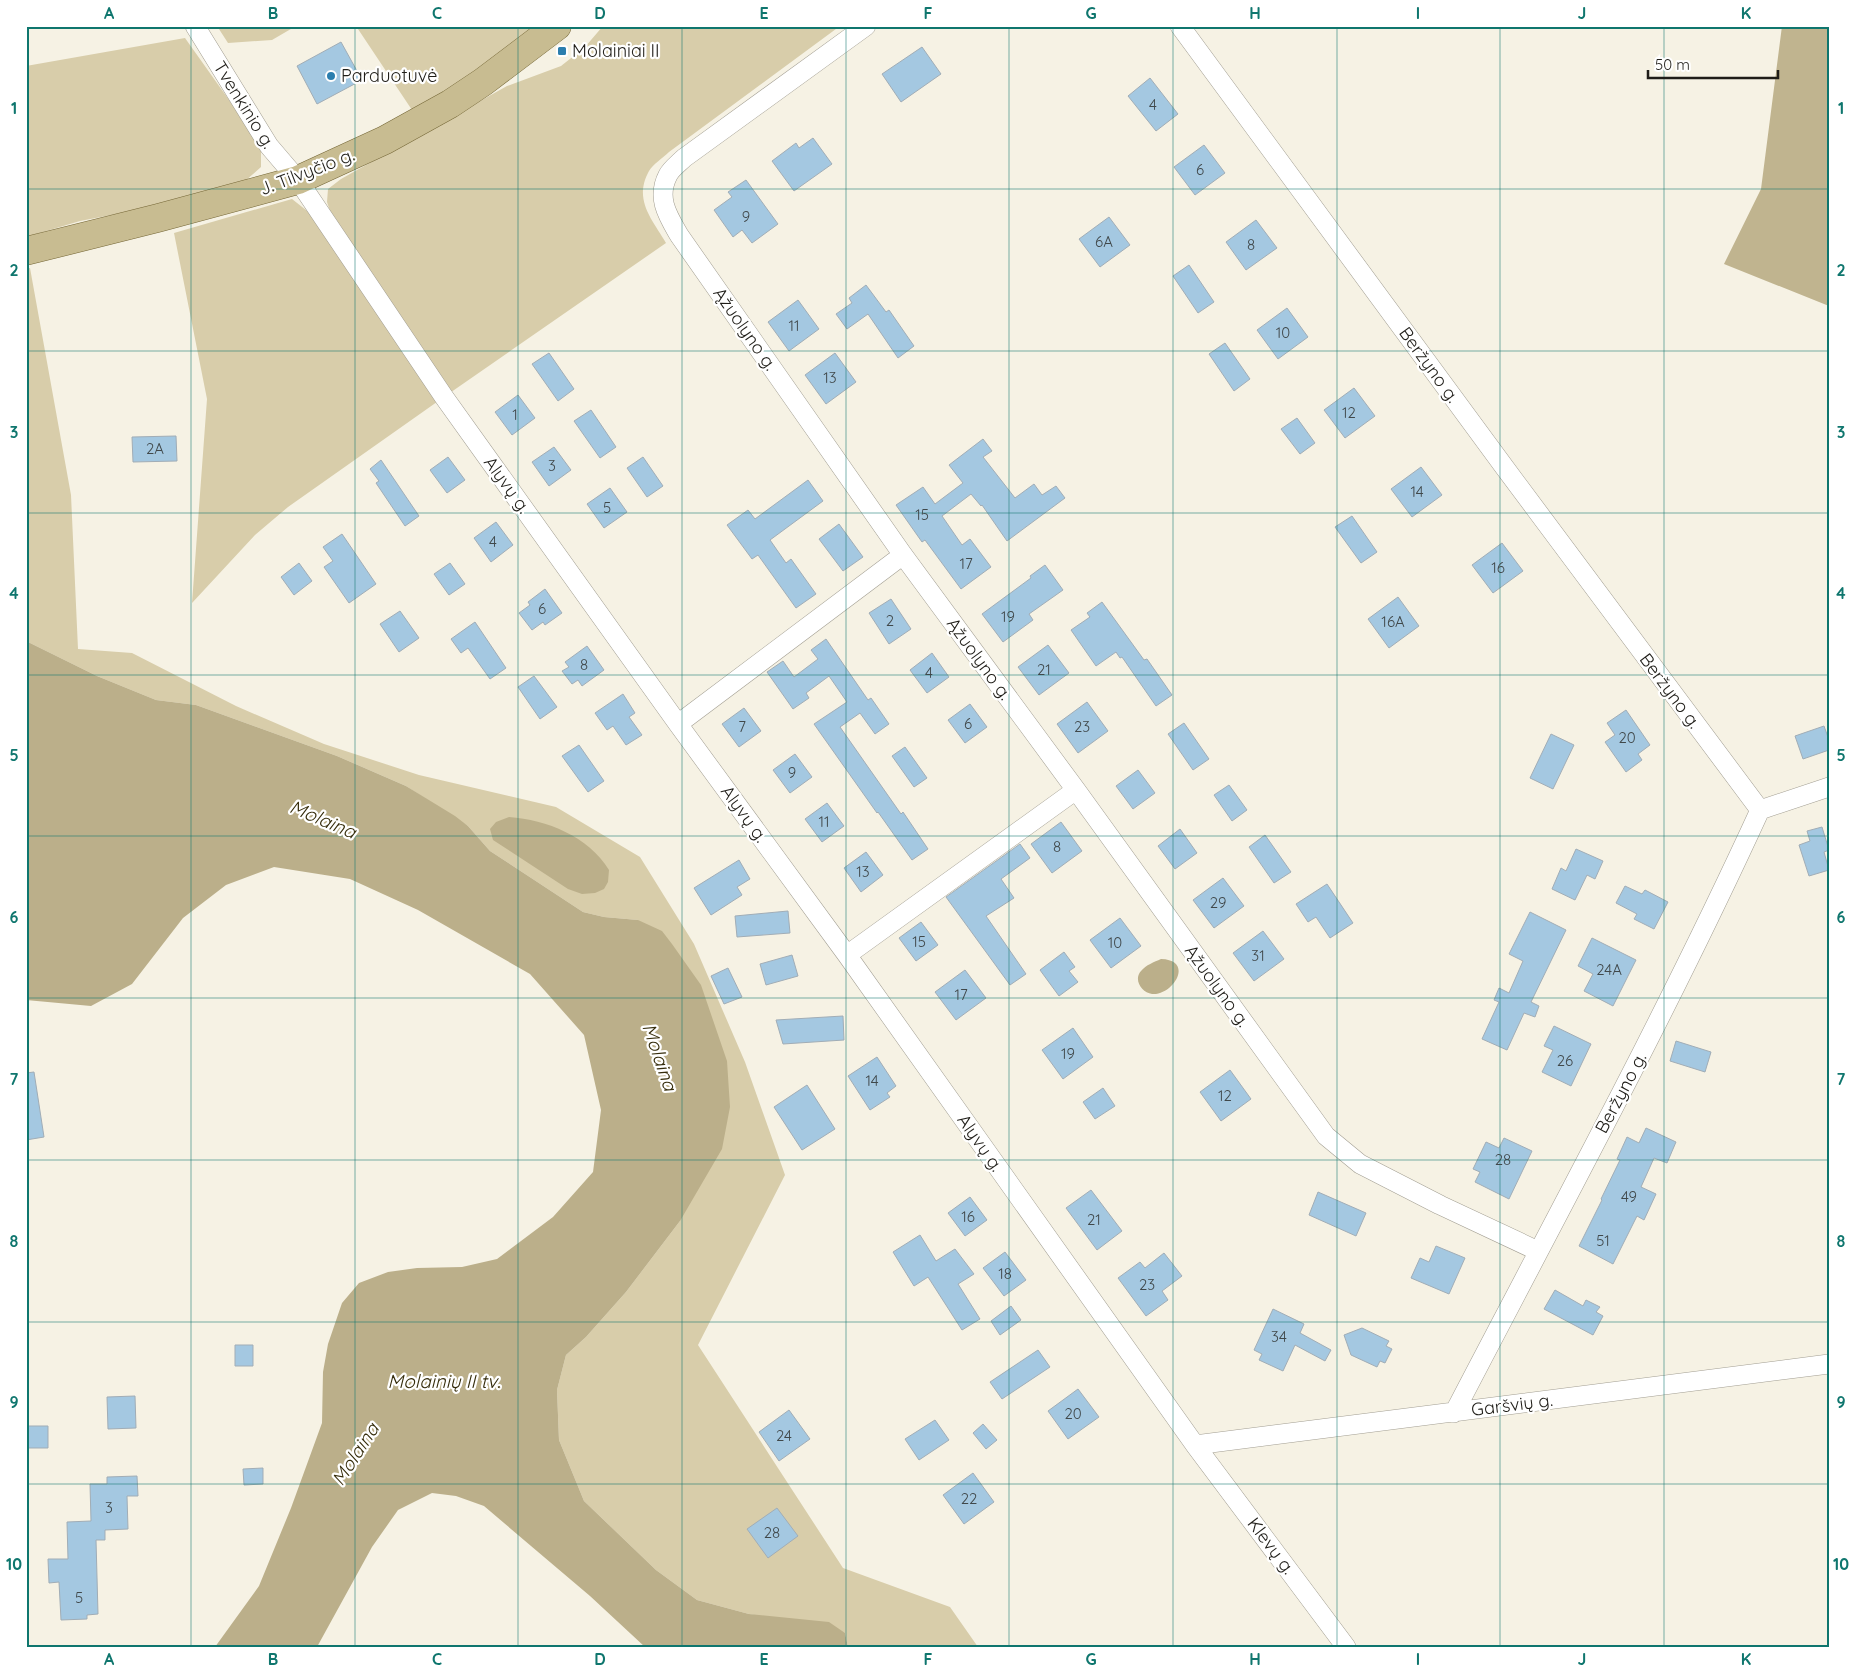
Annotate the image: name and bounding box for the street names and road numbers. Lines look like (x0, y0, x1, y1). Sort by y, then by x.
street label: Tvenkinio g. (209, 57, 280, 153)
street label: J. Tilvyčio g. (256, 143, 358, 200)
street label: Ąžuolyno g. (708, 283, 782, 375)
street label: Beržyno g. (1394, 322, 1465, 407)
street label: Alyvų g. (479, 452, 536, 518)
street label: Ąžuolyno g. (942, 613, 1017, 704)
street label: Beržyno g. (1635, 649, 1706, 733)
street label: Alyvų g. (716, 781, 773, 847)
street label: Ąžuolyno g. (1180, 940, 1255, 1031)
street label: Beržyno g. (1590, 1048, 1651, 1137)
street label: Alyvų g. (952, 1110, 1008, 1176)
street label: Garšvių g. (1470, 1388, 1554, 1421)
street label: Klevų g. (1243, 1513, 1300, 1579)

